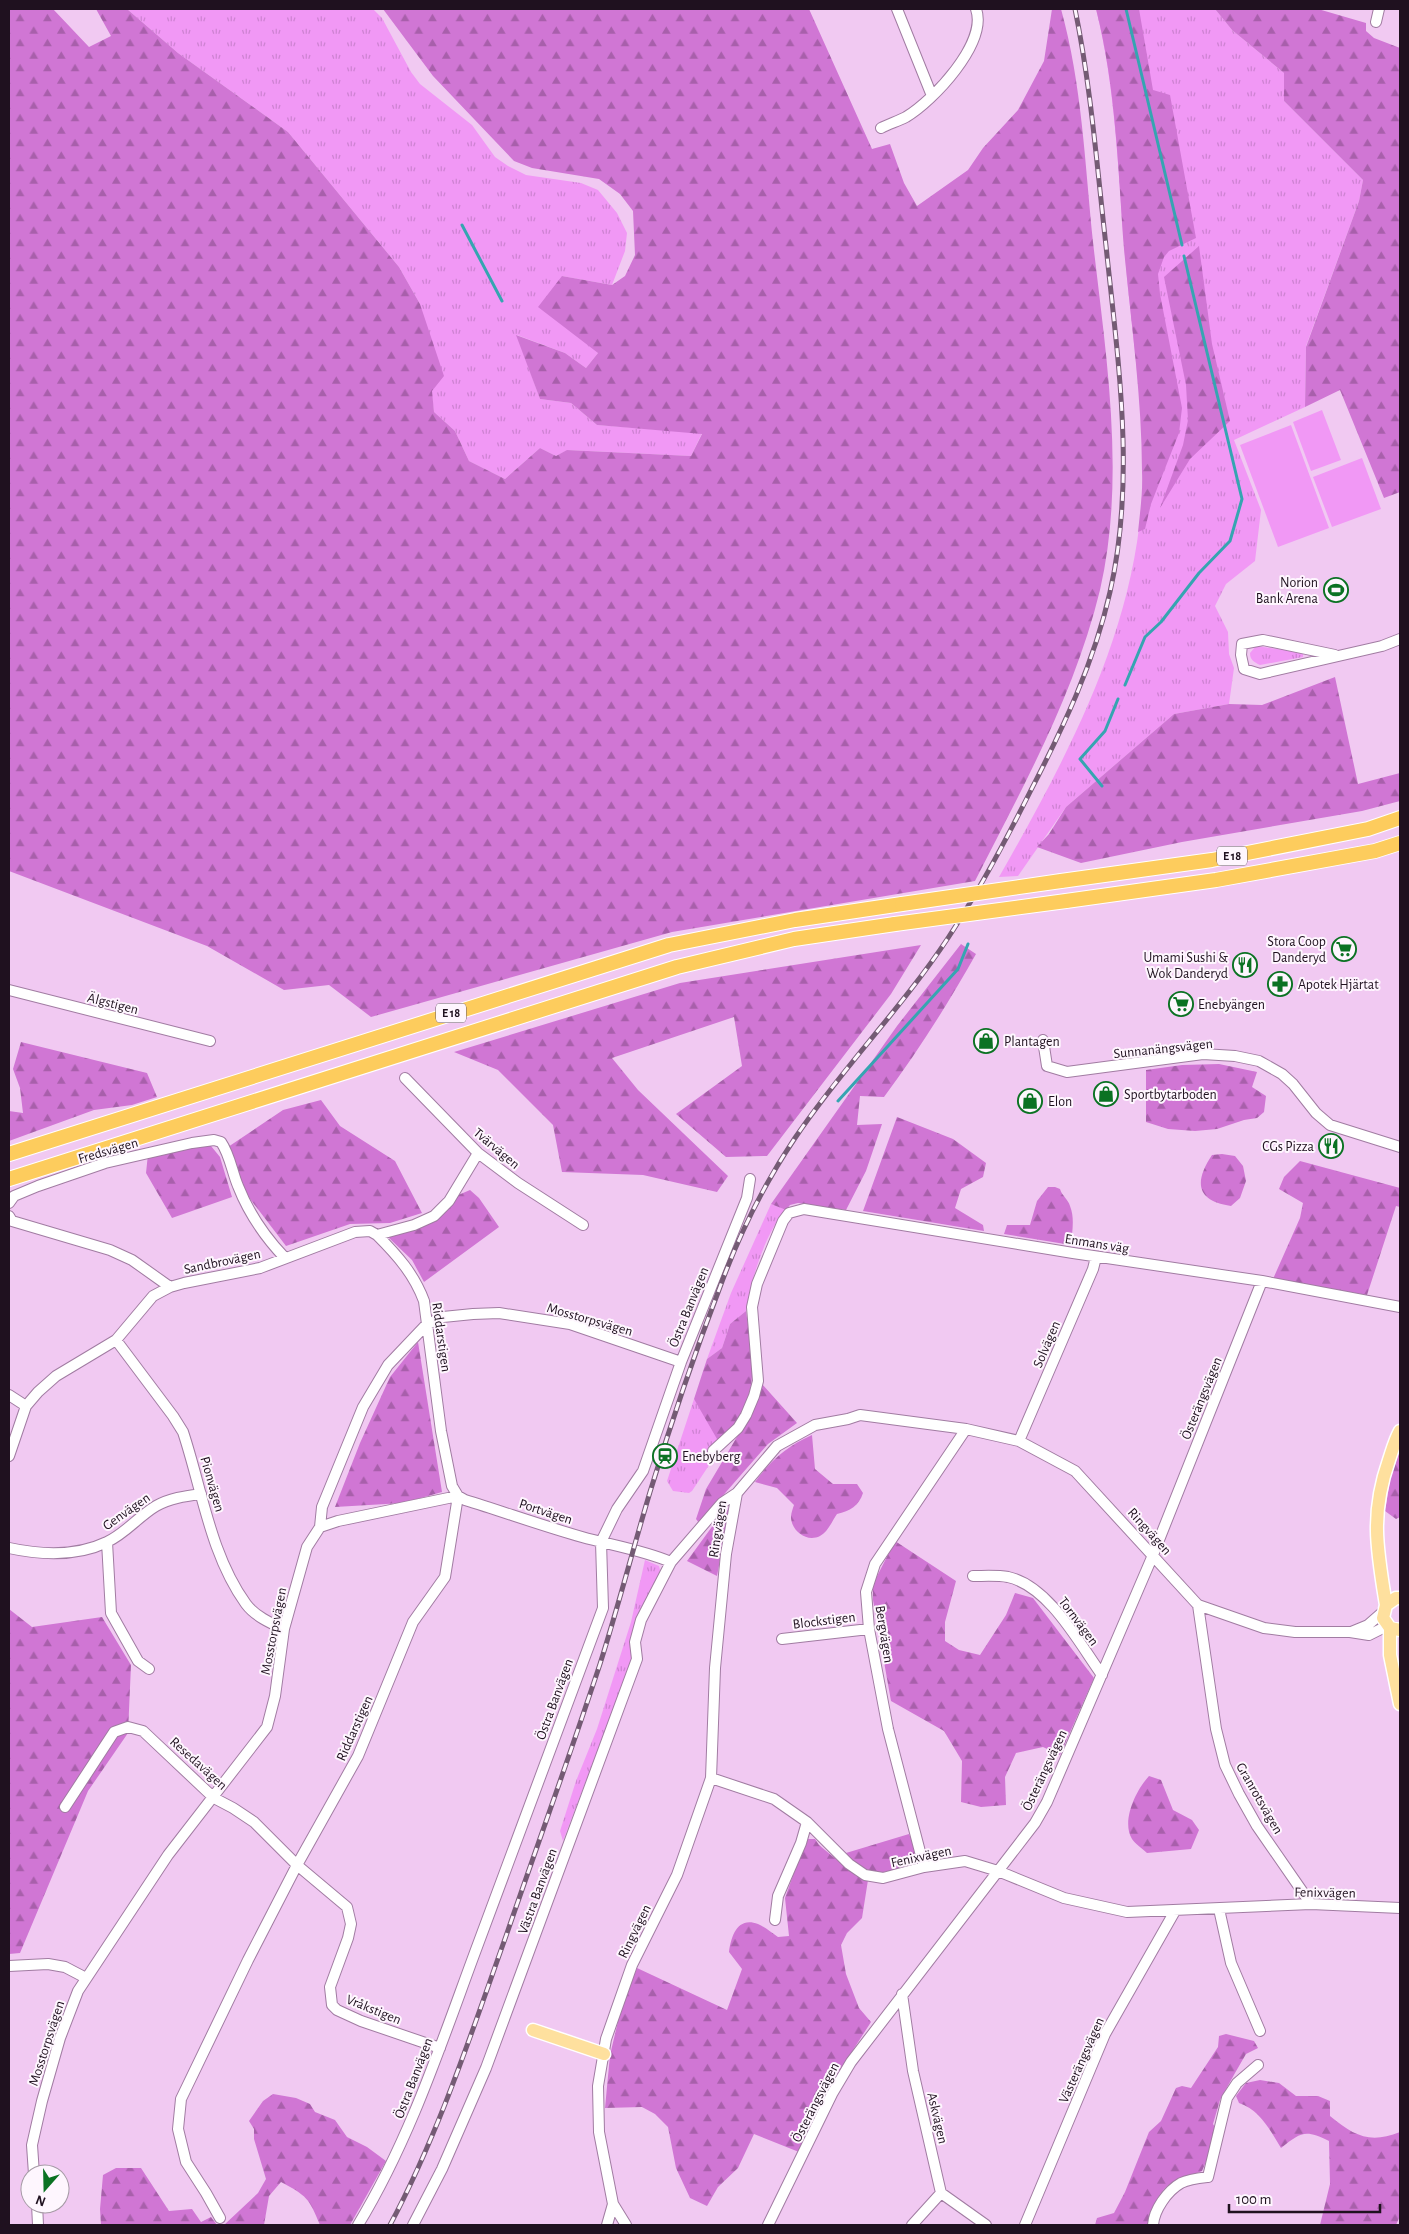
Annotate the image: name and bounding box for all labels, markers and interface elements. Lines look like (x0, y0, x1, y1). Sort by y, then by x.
place label: Norion Bank Arena (1256, 576, 1319, 606)
sports icon: Norion Bank Arena (1323, 577, 1349, 603)
road number: E 18 (1217, 846, 1247, 866)
place label: Stora Coop Danderyd (1267, 935, 1326, 965)
supermarket icon: Stora Coop Danderyd (1331, 936, 1357, 962)
place label: Umami Sushi & Wok Danderyd (1143, 951, 1228, 981)
restaurant icon: Umami Sushi & Wok Danderyd (1232, 952, 1258, 978)
pharmacy icon: Apotek Hjärtat (1267, 971, 1293, 997)
place label: Apotek Hjärtat (1298, 978, 1379, 992)
street label: Älgstigen (86, 989, 140, 1017)
supermarket icon: Enebyängen (1168, 991, 1194, 1017)
place label: Enebyängen (1198, 998, 1265, 1012)
road number: E 18 (436, 1004, 466, 1022)
shop icon: Plantagen (973, 1028, 999, 1054)
place label: Plantagen (1004, 1035, 1060, 1049)
street label: Sunnanängsvägen (1113, 1037, 1213, 1061)
shop icon: Sportbytarboden (1093, 1081, 1119, 1107)
shop icon: Elon (1017, 1088, 1043, 1114)
place label: Sportbytarboden (1124, 1088, 1217, 1102)
place label: Elon (1048, 1095, 1072, 1109)
street label: Tvärvägen (471, 1126, 522, 1172)
restaurant icon: CGs Pizza (1318, 1133, 1344, 1159)
street label: Fredsvägen (77, 1136, 140, 1166)
place label: CGs Pizza (1262, 1140, 1315, 1154)
street label: Enmans väg (1064, 1232, 1130, 1256)
street label: Sandbrovägen (183, 1247, 262, 1277)
street label: Östra Banvägen (664, 1264, 711, 1349)
street label: Riddarstigen (429, 1301, 453, 1373)
street label: Mosstorpsvägen (545, 1301, 634, 1339)
street label: Solvägen (1031, 1319, 1063, 1370)
street label: Österängsvägen (1176, 1354, 1225, 1442)
station icon: Enebyberg (652, 1443, 678, 1469)
place label: Enebyberg (682, 1450, 740, 1464)
street label: Pionvägen (197, 1455, 227, 1514)
street label: Genvägen (100, 1491, 153, 1533)
street label: Portvägen (517, 1497, 574, 1527)
street label: Ringvägen (707, 1499, 729, 1559)
street label: Ringvägen (1125, 1505, 1174, 1558)
street label: Mosstorpsvägen (259, 1586, 289, 1676)
street label: Tornvägen (1056, 1595, 1101, 1649)
street label: Bergvägen (873, 1604, 895, 1664)
street label: Blockstigen (792, 1610, 856, 1632)
street label: Östra Banvägen (531, 1656, 576, 1742)
street label: Riddarstigen (334, 1694, 376, 1763)
street label: Österängsvägen (1017, 1727, 1070, 1813)
street label: Resedavägen (167, 1735, 230, 1793)
street label: Granrotsvägen (1233, 1761, 1285, 1836)
street label: Fenixvägen (890, 1844, 953, 1870)
street label: Västra Banvägen (516, 1847, 560, 1936)
street label: Fenixvägen (1294, 1885, 1356, 1901)
street label: Ringvägen (616, 1902, 654, 1961)
street label: Vråkstigen (344, 1993, 403, 2027)
street label: Mosstorpsvägen (27, 1999, 67, 2088)
street label: Västerängsvägen (1057, 2015, 1107, 2105)
street label: Östra Banvägen (389, 2035, 436, 2121)
street label: Österängsvägen (787, 2059, 842, 2145)
street label: Askvägen (924, 2091, 950, 2145)
north arrow (20, 2164, 70, 2214)
scale bar (1229, 2182, 1380, 2214)
text: N (34, 2192, 48, 2209)
text: 100 m (1236, 2192, 1271, 2207)

